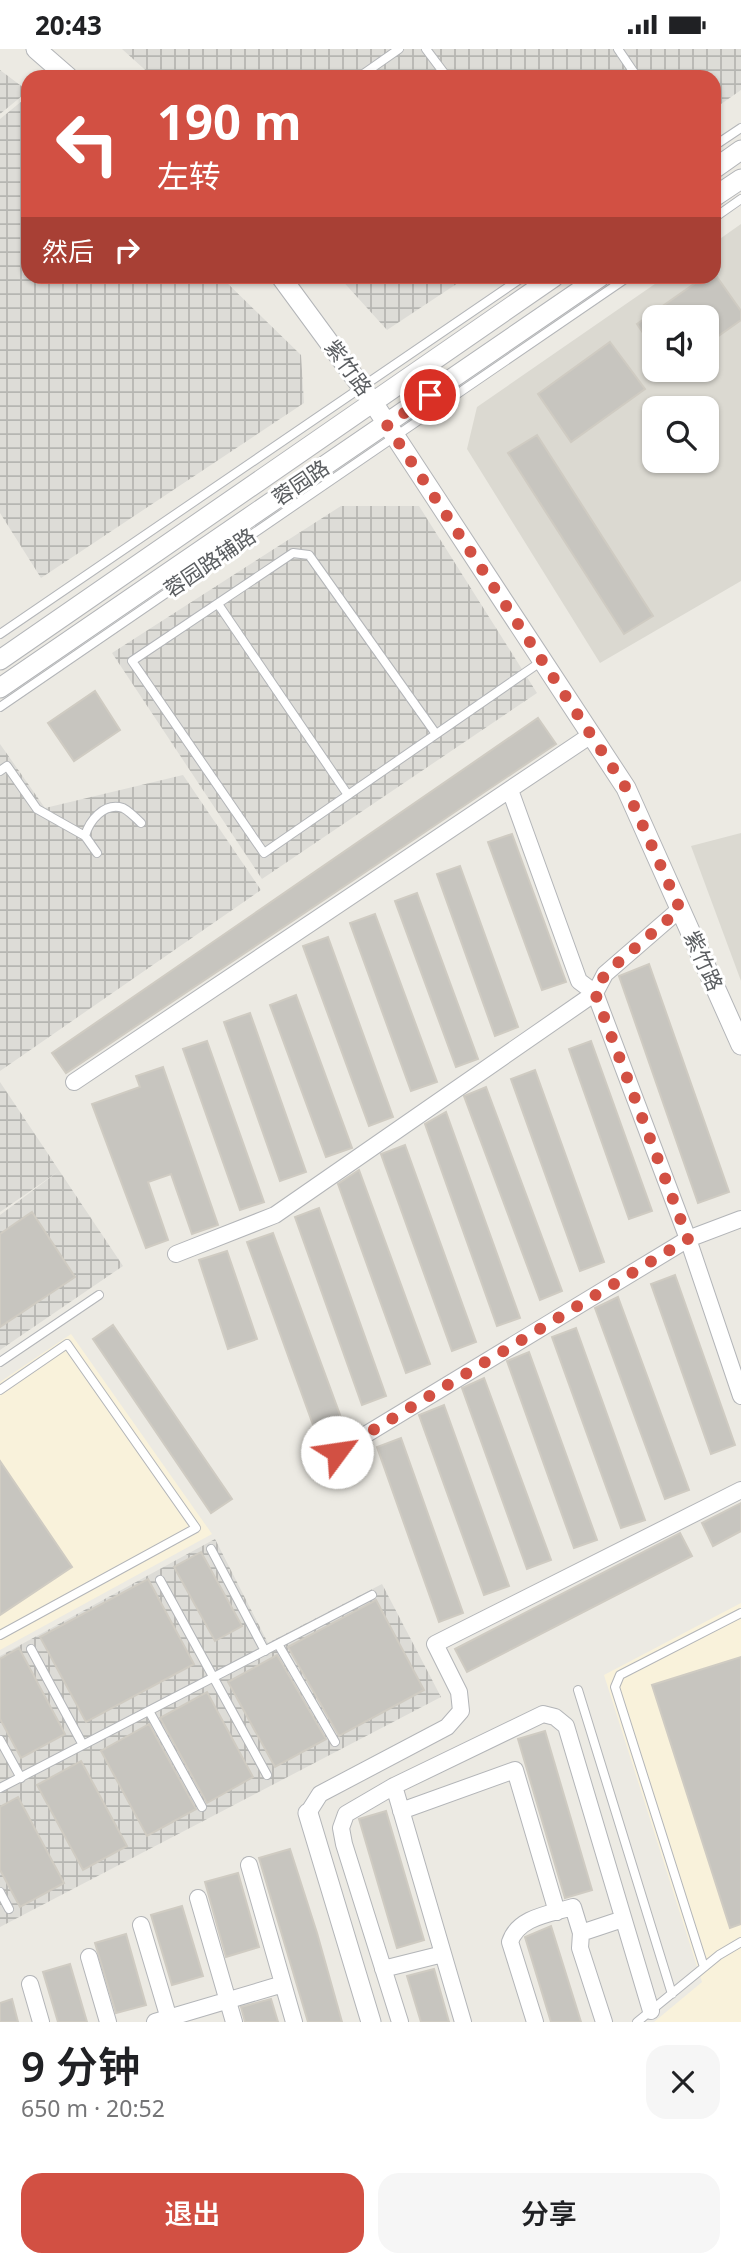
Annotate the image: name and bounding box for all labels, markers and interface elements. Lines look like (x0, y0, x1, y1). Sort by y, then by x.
text: 20:43 (35, 7, 102, 43)
text: 190 m (157, 88, 302, 154)
icon: left (42, 98, 133, 189)
text: 左转 (157, 154, 221, 197)
icon: right (108, 231, 146, 269)
text: 然后 (42, 233, 94, 269)
map controls (642, 305, 719, 473)
button: sound (642, 305, 719, 382)
street label: 紫竹路 (319, 334, 379, 401)
pin (400, 365, 460, 425)
icon: arrive (411, 376, 449, 414)
button: search (642, 396, 719, 473)
street label: 蓉园路 (266, 453, 334, 511)
street label: 蓉园路辅路 (158, 521, 261, 603)
street label: 紫竹路 (678, 926, 730, 995)
position arrow (300, 1415, 374, 1489)
text: 9 分钟 (21, 2037, 140, 2094)
button: close (646, 2045, 720, 2119)
text: 650 m · 20:52 (21, 2092, 165, 2124)
button: 退出 (21, 2173, 364, 2253)
button: 分享 (378, 2173, 720, 2253)

